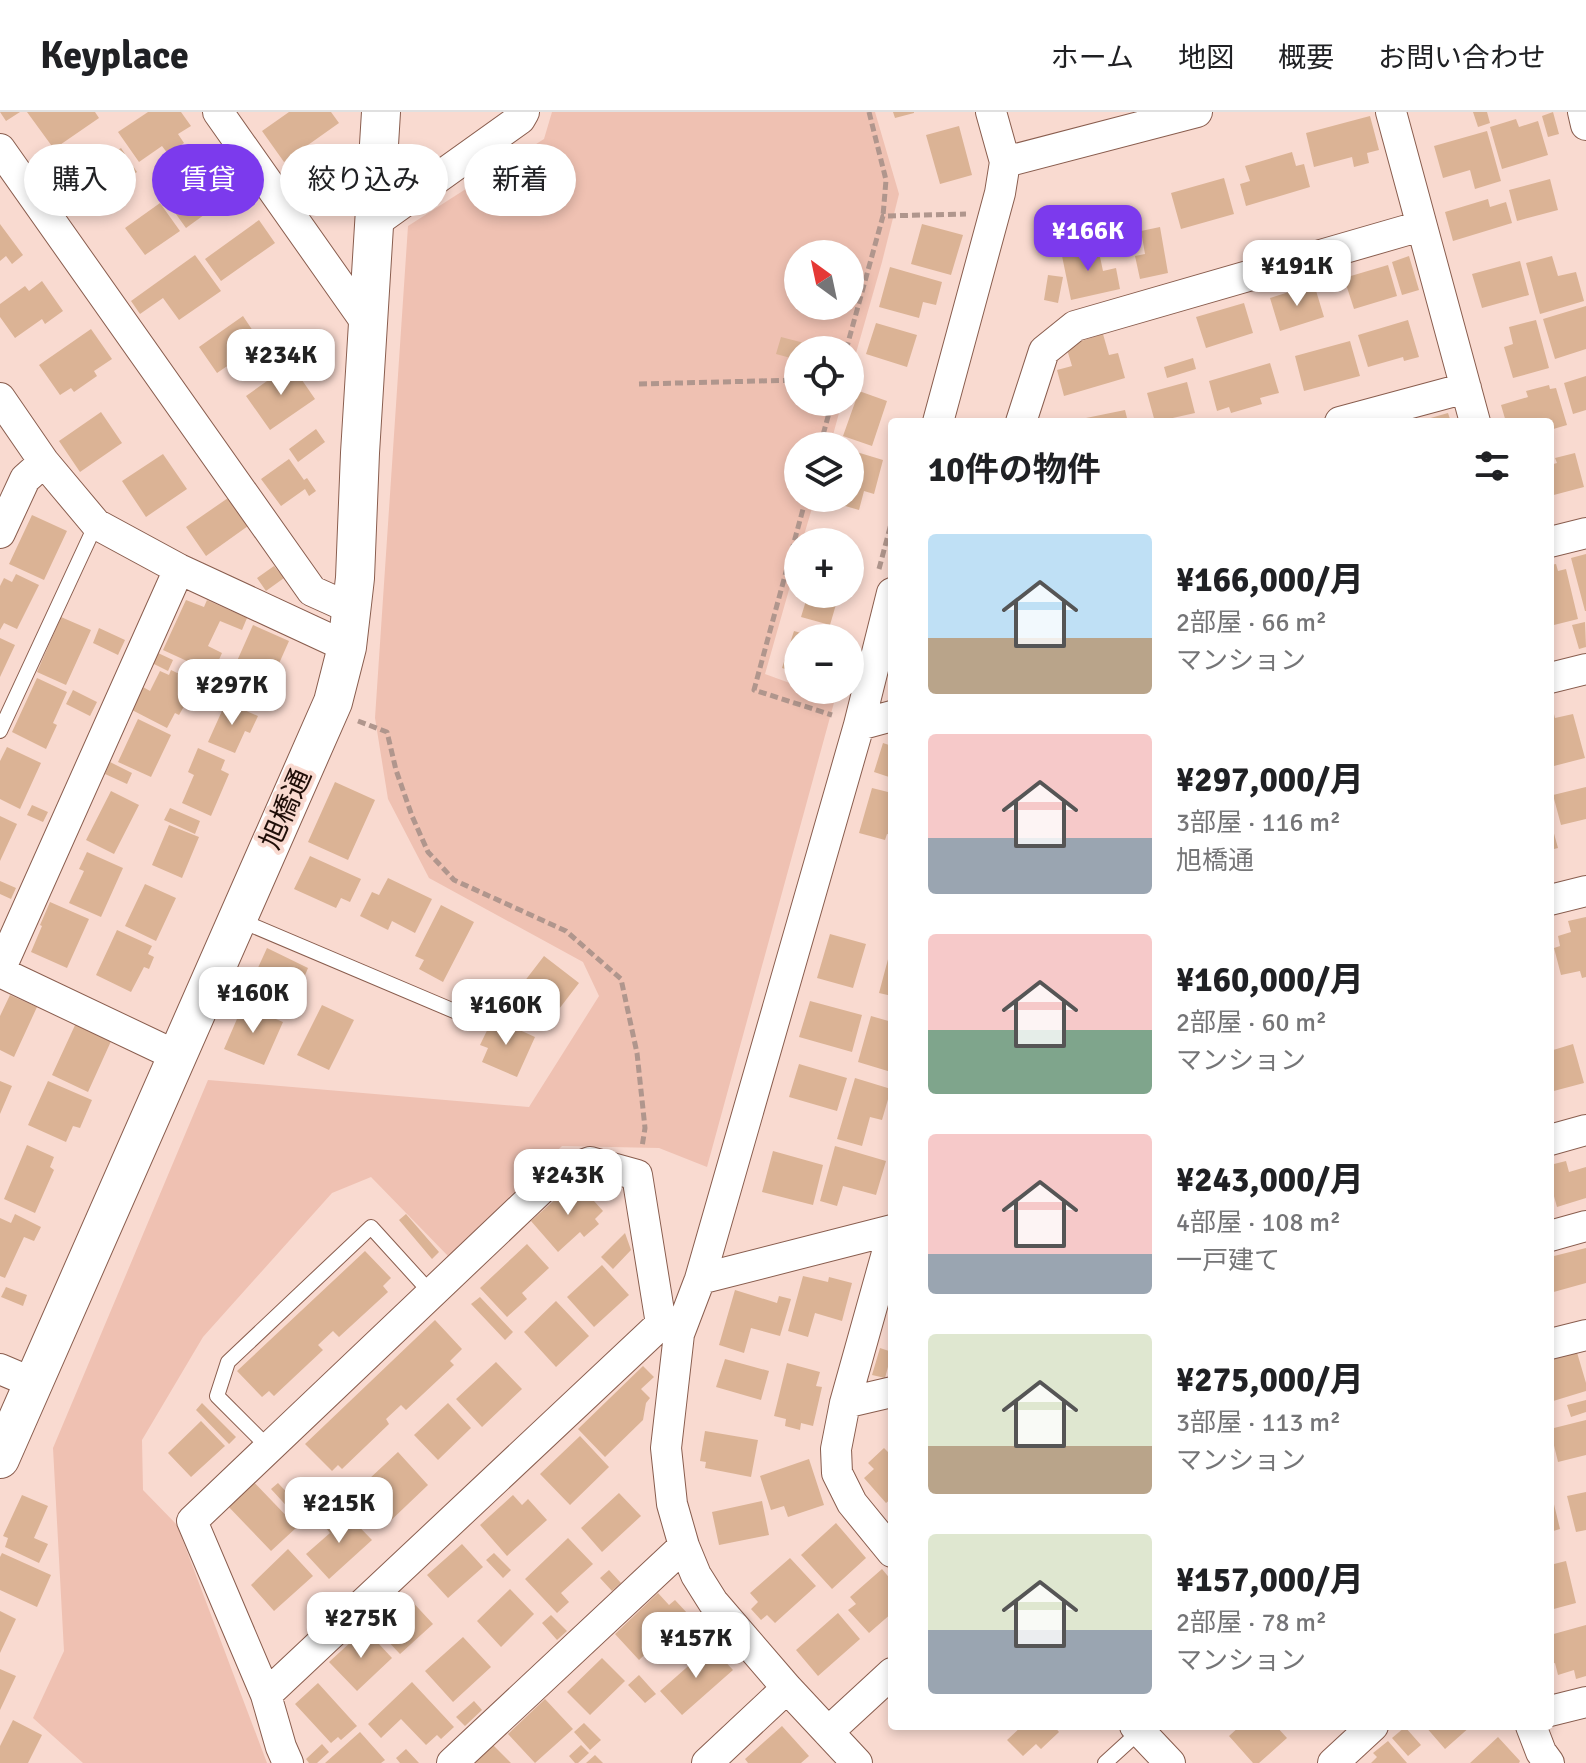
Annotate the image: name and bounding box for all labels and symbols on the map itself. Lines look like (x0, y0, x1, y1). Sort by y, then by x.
pin: ¥166K (1032, 205, 1144, 273)
north arrow (784, 240, 864, 320)
pin: ¥191K (1241, 240, 1353, 308)
pin: ¥234K (225, 329, 337, 397)
pin: ¥297K (176, 659, 288, 727)
street label: 旭橋通 (253, 764, 319, 854)
pin: ¥160K (197, 967, 309, 1035)
pin: ¥160K (450, 979, 562, 1047)
pin: ¥243K (512, 1149, 624, 1217)
pin: ¥215K (283, 1477, 395, 1545)
pin: ¥275K (305, 1592, 417, 1660)
pin: ¥157K (640, 1612, 752, 1680)

